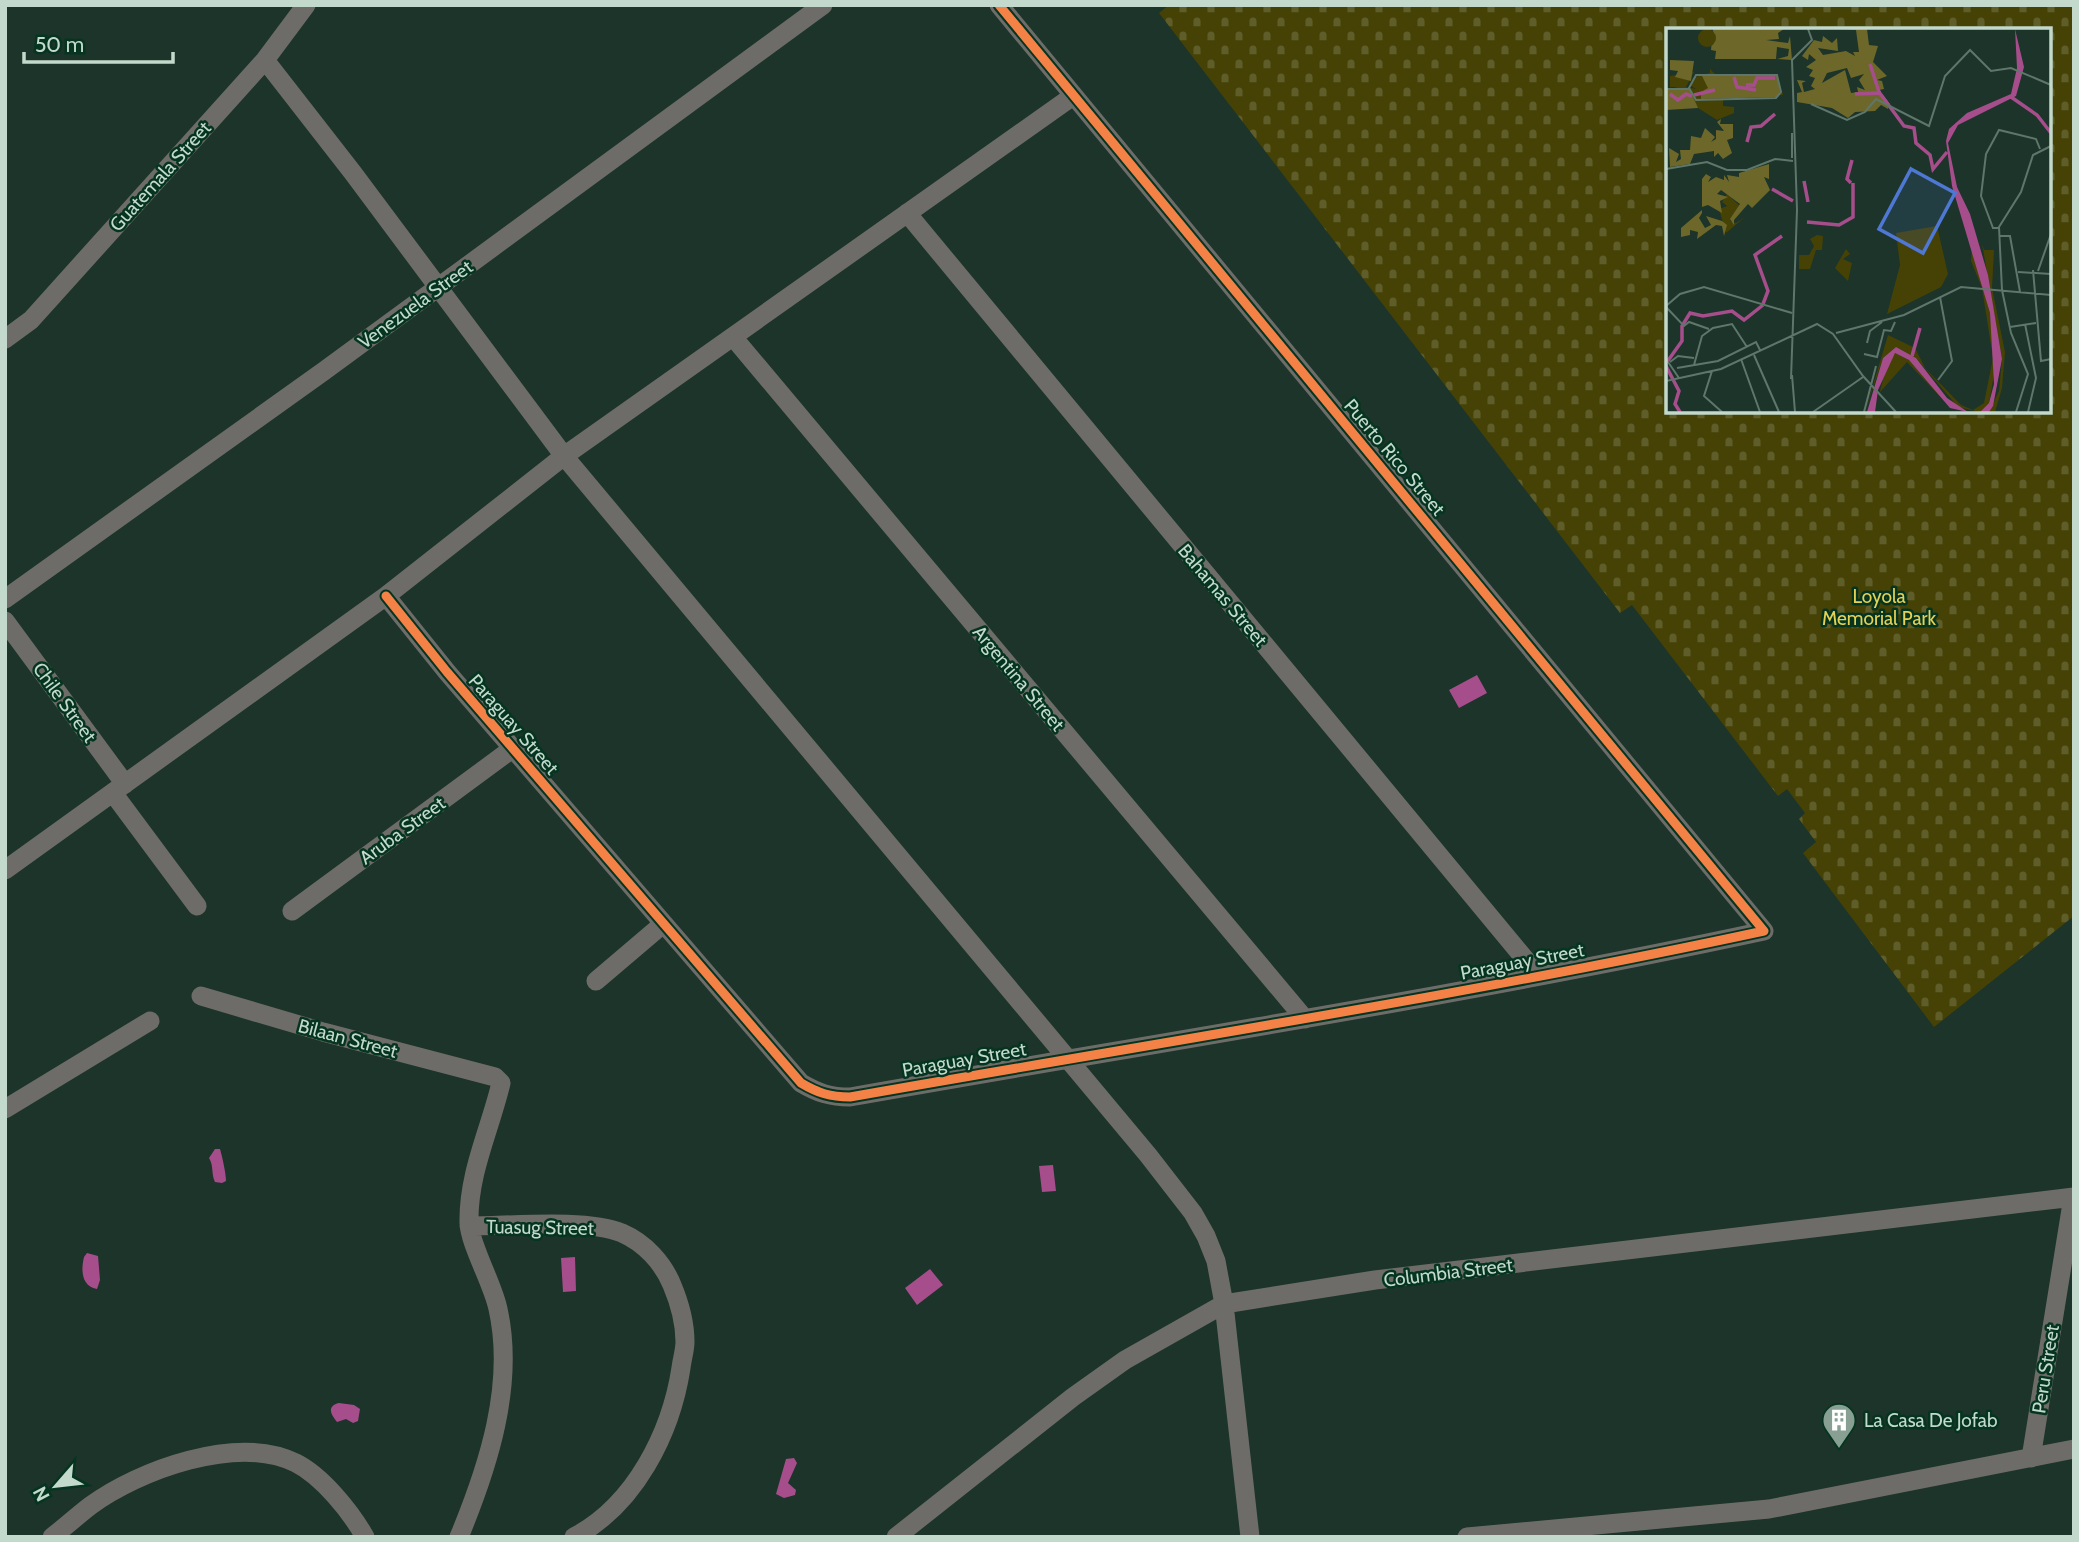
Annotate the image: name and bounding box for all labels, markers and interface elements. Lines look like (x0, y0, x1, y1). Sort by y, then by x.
scale bar (24, 21, 173, 65)
inset map (1666, 28, 2051, 413)
text: 50 m (35, 32, 84, 57)
street label: Guatemala Street (105, 116, 216, 236)
street label: Venezuela Street (354, 255, 477, 354)
street label: Puerto Rico Street (1339, 394, 1450, 521)
street label: Bahamas Street (1173, 539, 1273, 652)
park label: Loyola Memorial Park (1822, 585, 1937, 630)
street label: Argentina Street (968, 621, 1070, 736)
street label: Chile Street (28, 658, 102, 747)
street label: Paraguay Street (464, 669, 564, 780)
street label: Aruba Street (355, 791, 450, 869)
street label: Paraguay Street (1458, 938, 1587, 985)
street label: Bilaan Street (296, 1014, 401, 1063)
street label: Paraguay Street (900, 1037, 1029, 1082)
street label: Tuasug Street (486, 1215, 595, 1240)
street label: Columbia Street (1382, 1253, 1514, 1292)
street label: Peru Street (2027, 1323, 2064, 1415)
building icon: La Casa De Jofab (1820, 1401, 1858, 1450)
place label: La Casa De Jofab (1864, 1409, 1998, 1432)
north arrow (21, 1451, 91, 1521)
text: N (28, 1482, 55, 1505)

